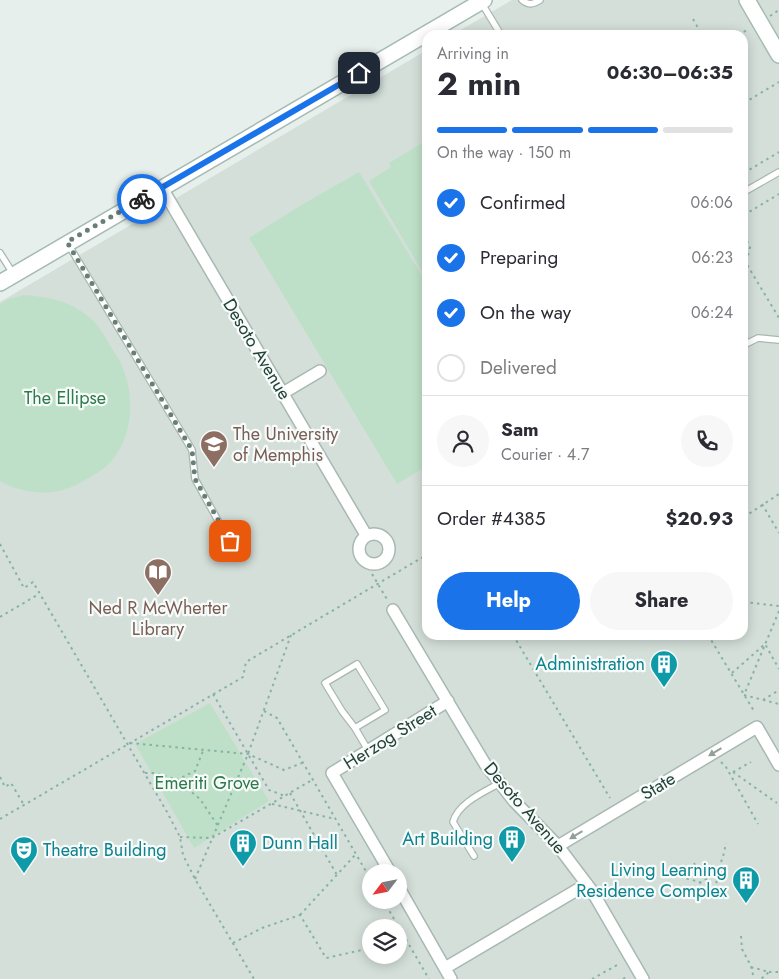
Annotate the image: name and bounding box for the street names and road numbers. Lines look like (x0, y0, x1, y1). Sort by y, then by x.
street label: Desoto Avenue (216, 293, 298, 405)
street label: Herzog Street (338, 698, 442, 776)
street label: Desoto Avenue (478, 756, 572, 860)
street label: State (636, 765, 680, 807)

